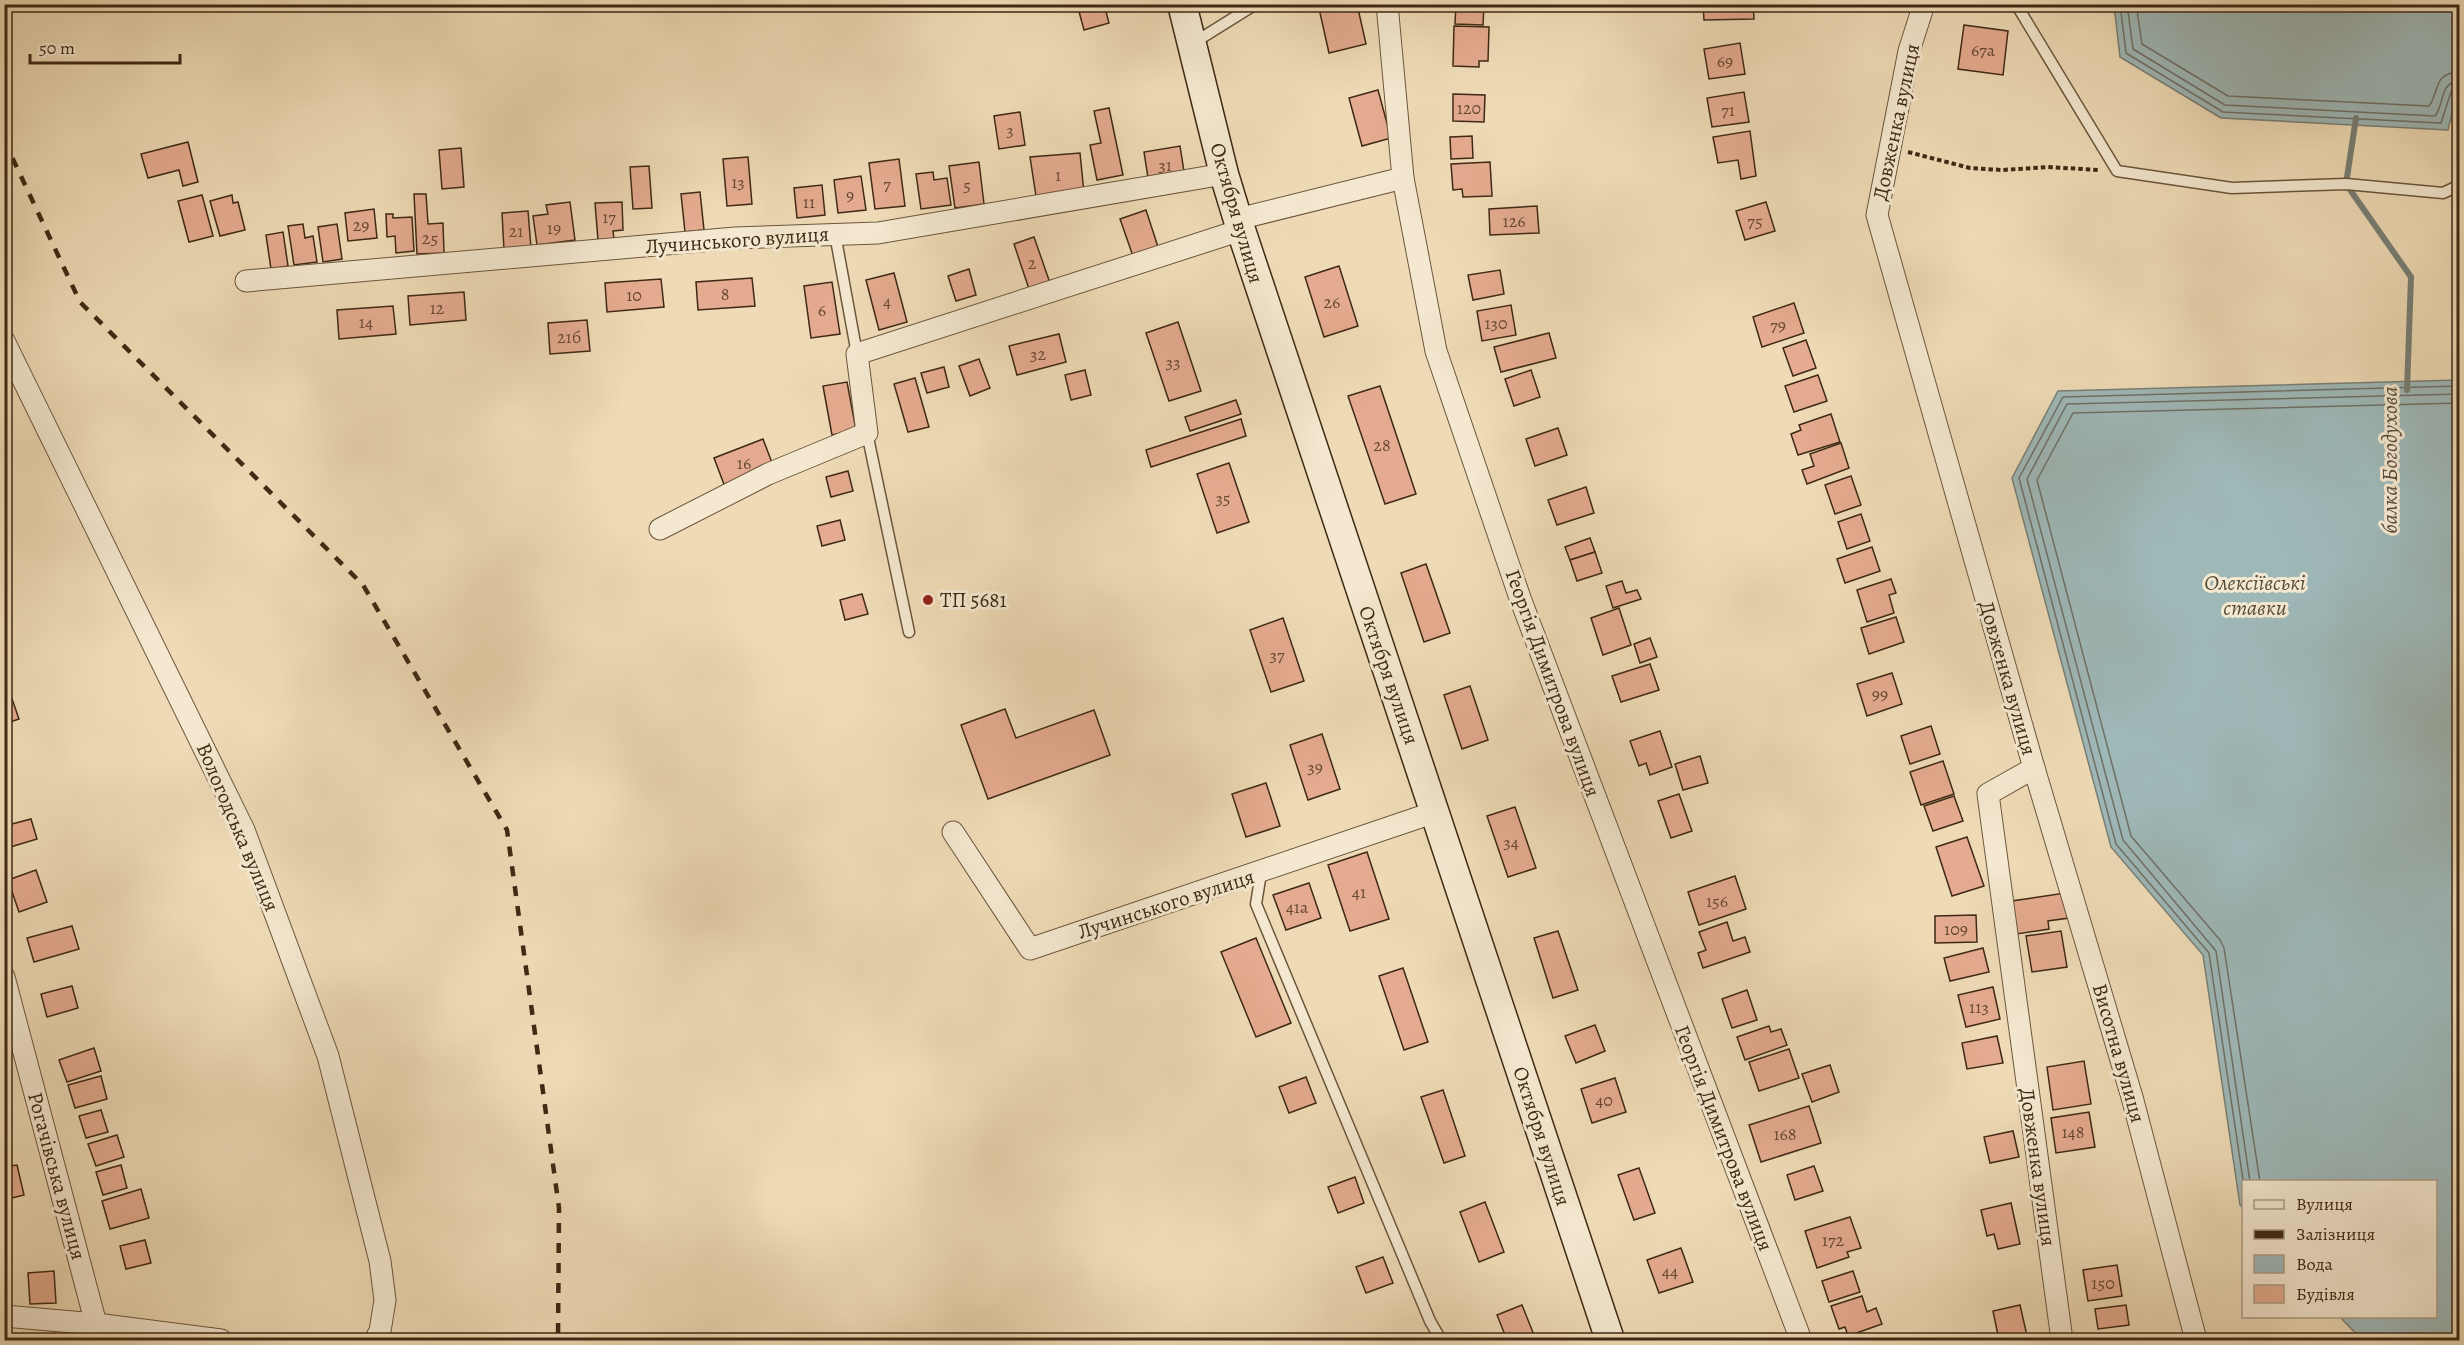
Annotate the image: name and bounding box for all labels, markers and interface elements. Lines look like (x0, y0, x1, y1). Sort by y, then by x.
scale bar (30, 27, 180, 65)
text: 50 m (39, 36, 75, 60)
house number: 67а (1971, 38, 1996, 62)
street label: Довженка вулиця (1866, 41, 1926, 203)
house number: 69 (1717, 49, 1733, 73)
house number: 120 (1457, 96, 1481, 120)
house number: 71 (1721, 98, 1735, 122)
house number: 3 (1006, 118, 1014, 142)
street label: Октября вулиця (1204, 139, 1270, 287)
house number: 31 (1158, 153, 1172, 177)
house number: 1 (1055, 163, 1061, 187)
house number: 13 (731, 170, 745, 194)
house number: 7 (883, 172, 891, 196)
house number: 5 (963, 173, 971, 197)
house number: 9 (846, 183, 854, 207)
house number: 11 (803, 190, 815, 214)
house number: 17 (602, 205, 616, 229)
house number: 126 (1502, 209, 1526, 233)
house number: 75 (1747, 209, 1763, 233)
house number: 29 (353, 213, 369, 237)
house number: 19 (547, 216, 561, 240)
house number: 21 (509, 219, 523, 243)
street label: Лучинського вулиця (644, 220, 830, 260)
house number: 25 (422, 226, 438, 250)
house number: 2 (1028, 251, 1037, 275)
house number: 8 (721, 282, 729, 306)
house number: 10 (626, 283, 642, 307)
house number: 4 (883, 289, 891, 313)
house number: 26 (1324, 290, 1340, 314)
house number: 12 (430, 296, 445, 320)
house number: 6 (818, 298, 826, 322)
house number: 14 (359, 310, 373, 334)
house number: 130 (1484, 311, 1508, 335)
house number: 79 (1770, 313, 1786, 337)
house number: 21б (557, 325, 581, 349)
house number: 32 (1030, 342, 1046, 366)
house number: 33 (1166, 350, 1180, 374)
water label: балка Богодухова (2375, 386, 2405, 534)
house number: 28 (1373, 433, 1391, 457)
house number: 16 (737, 451, 751, 475)
house number: 35 (1215, 486, 1231, 510)
street label: Георгія Димитрова вулиця (1499, 565, 1607, 801)
water label: Олексіївські ставки (2204, 568, 2306, 623)
place label: ТП 5681 (940, 586, 1007, 614)
marker: ТП 5681 (921, 593, 935, 607)
street label: Довженка вулиця (1973, 597, 2043, 759)
street label: Октября вулиця (1352, 602, 1426, 748)
house number: 37 (1269, 643, 1285, 667)
house number: 99 (1872, 682, 1888, 706)
street label: Вологодська вулиця (190, 739, 286, 915)
house number: 39 (1307, 755, 1323, 779)
house number: 34 (1503, 830, 1519, 854)
street label: Лучинського вулиця (1074, 862, 1258, 946)
house number: 41 (1352, 880, 1366, 904)
house number: 156 (1706, 889, 1728, 913)
house number: 41а (1286, 895, 1309, 919)
house number: 109 (1944, 917, 1968, 941)
street label: Висотна вулиця (2086, 980, 2152, 1126)
house number: 113 (1969, 995, 1989, 1019)
street label: Георгія Димитрова вулиця (1668, 1021, 1780, 1255)
street label: Октября вулиця (1506, 1063, 1578, 1209)
street label: Довженка вулиця (2013, 1086, 2063, 1248)
house number: 40 (1595, 1088, 1613, 1112)
street label: Рогачівська вулиця (21, 1089, 93, 1263)
house number: 148 (2061, 1120, 2085, 1144)
house number: 168 (1773, 1122, 1797, 1146)
legend (2242, 1180, 2437, 1318)
text: Вулиця (2296, 1192, 2353, 1216)
text: Залізниця (2296, 1222, 2375, 1246)
house number: 172 (1822, 1228, 1845, 1252)
text: Вода (2296, 1252, 2334, 1276)
house number: 44 (1662, 1259, 1678, 1283)
house number: 150 (2091, 1271, 2115, 1295)
text: Будівля (2296, 1282, 2355, 1306)

